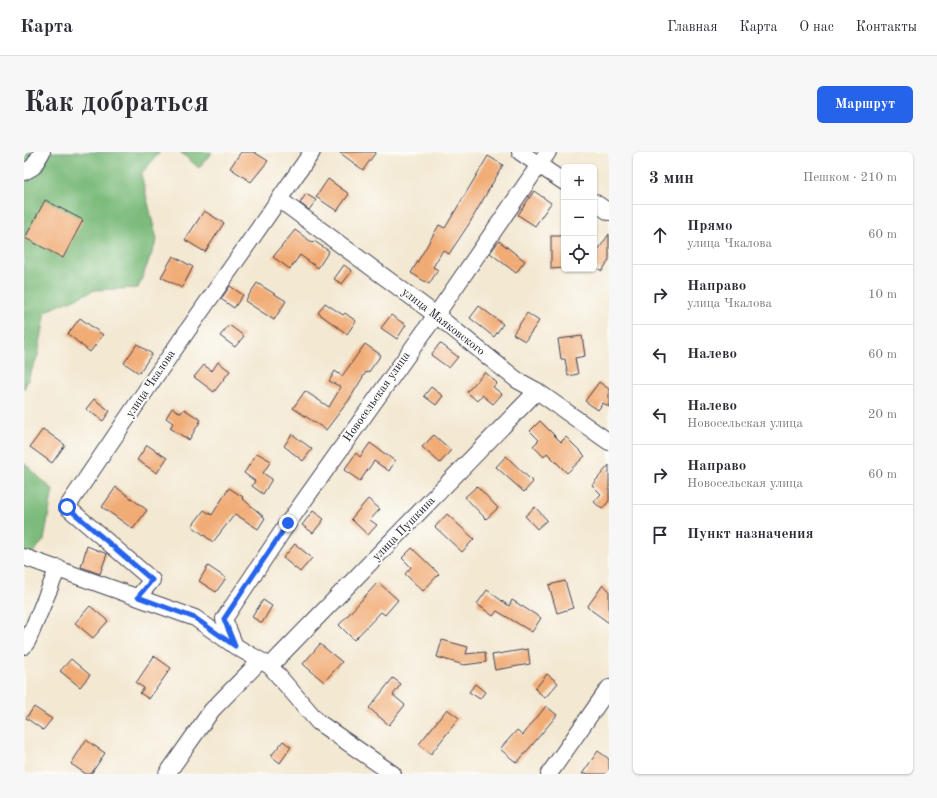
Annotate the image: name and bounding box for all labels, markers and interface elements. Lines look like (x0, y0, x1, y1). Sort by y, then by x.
text: Карта (20, 18, 73, 37)
text: Главная (667, 20, 717, 34)
text: Карта (739, 20, 777, 34)
text: О нас (799, 20, 834, 34)
text: Контакты (856, 20, 917, 34)
button: Маршрут (817, 86, 913, 123)
text: Как добраться (24, 90, 209, 118)
map controls (561, 164, 597, 272)
button: + (561, 164, 597, 200)
text: 3 мин (649, 170, 694, 187)
text: Пешком · 210 m (803, 171, 897, 184)
button: − (561, 200, 597, 236)
text: Прямо (687, 219, 733, 234)
icon: ahead (649, 224, 671, 246)
text: 60 m (868, 228, 897, 241)
button: locate (561, 236, 597, 272)
text: улица Чкалова (687, 237, 772, 250)
text: Направо (687, 279, 746, 294)
icon: right (649, 284, 671, 306)
street label: улица Маяковского (399, 286, 487, 358)
text: 10 m (868, 288, 897, 301)
text: улица Чкалова (687, 297, 772, 310)
icon: left (649, 344, 671, 366)
text: Налево (687, 347, 737, 362)
street label: улица Чкалова (124, 348, 178, 420)
text: 60 m (868, 348, 897, 361)
street label: Новосельская улица (341, 350, 413, 444)
text: Налево (687, 399, 737, 414)
icon: left (649, 404, 671, 426)
text: 20 m (868, 408, 897, 421)
text: Новосельская улица (687, 417, 803, 430)
text: Направо (687, 459, 746, 474)
icon: right (649, 464, 671, 486)
text: 60 m (868, 468, 897, 481)
text: Новосельская улица (687, 477, 803, 490)
street label: улица Пушкина (371, 495, 438, 563)
route start (58, 498, 76, 516)
route end (279, 514, 297, 532)
icon: arrive (649, 524, 671, 546)
text: Пункт назначения (687, 527, 814, 542)

